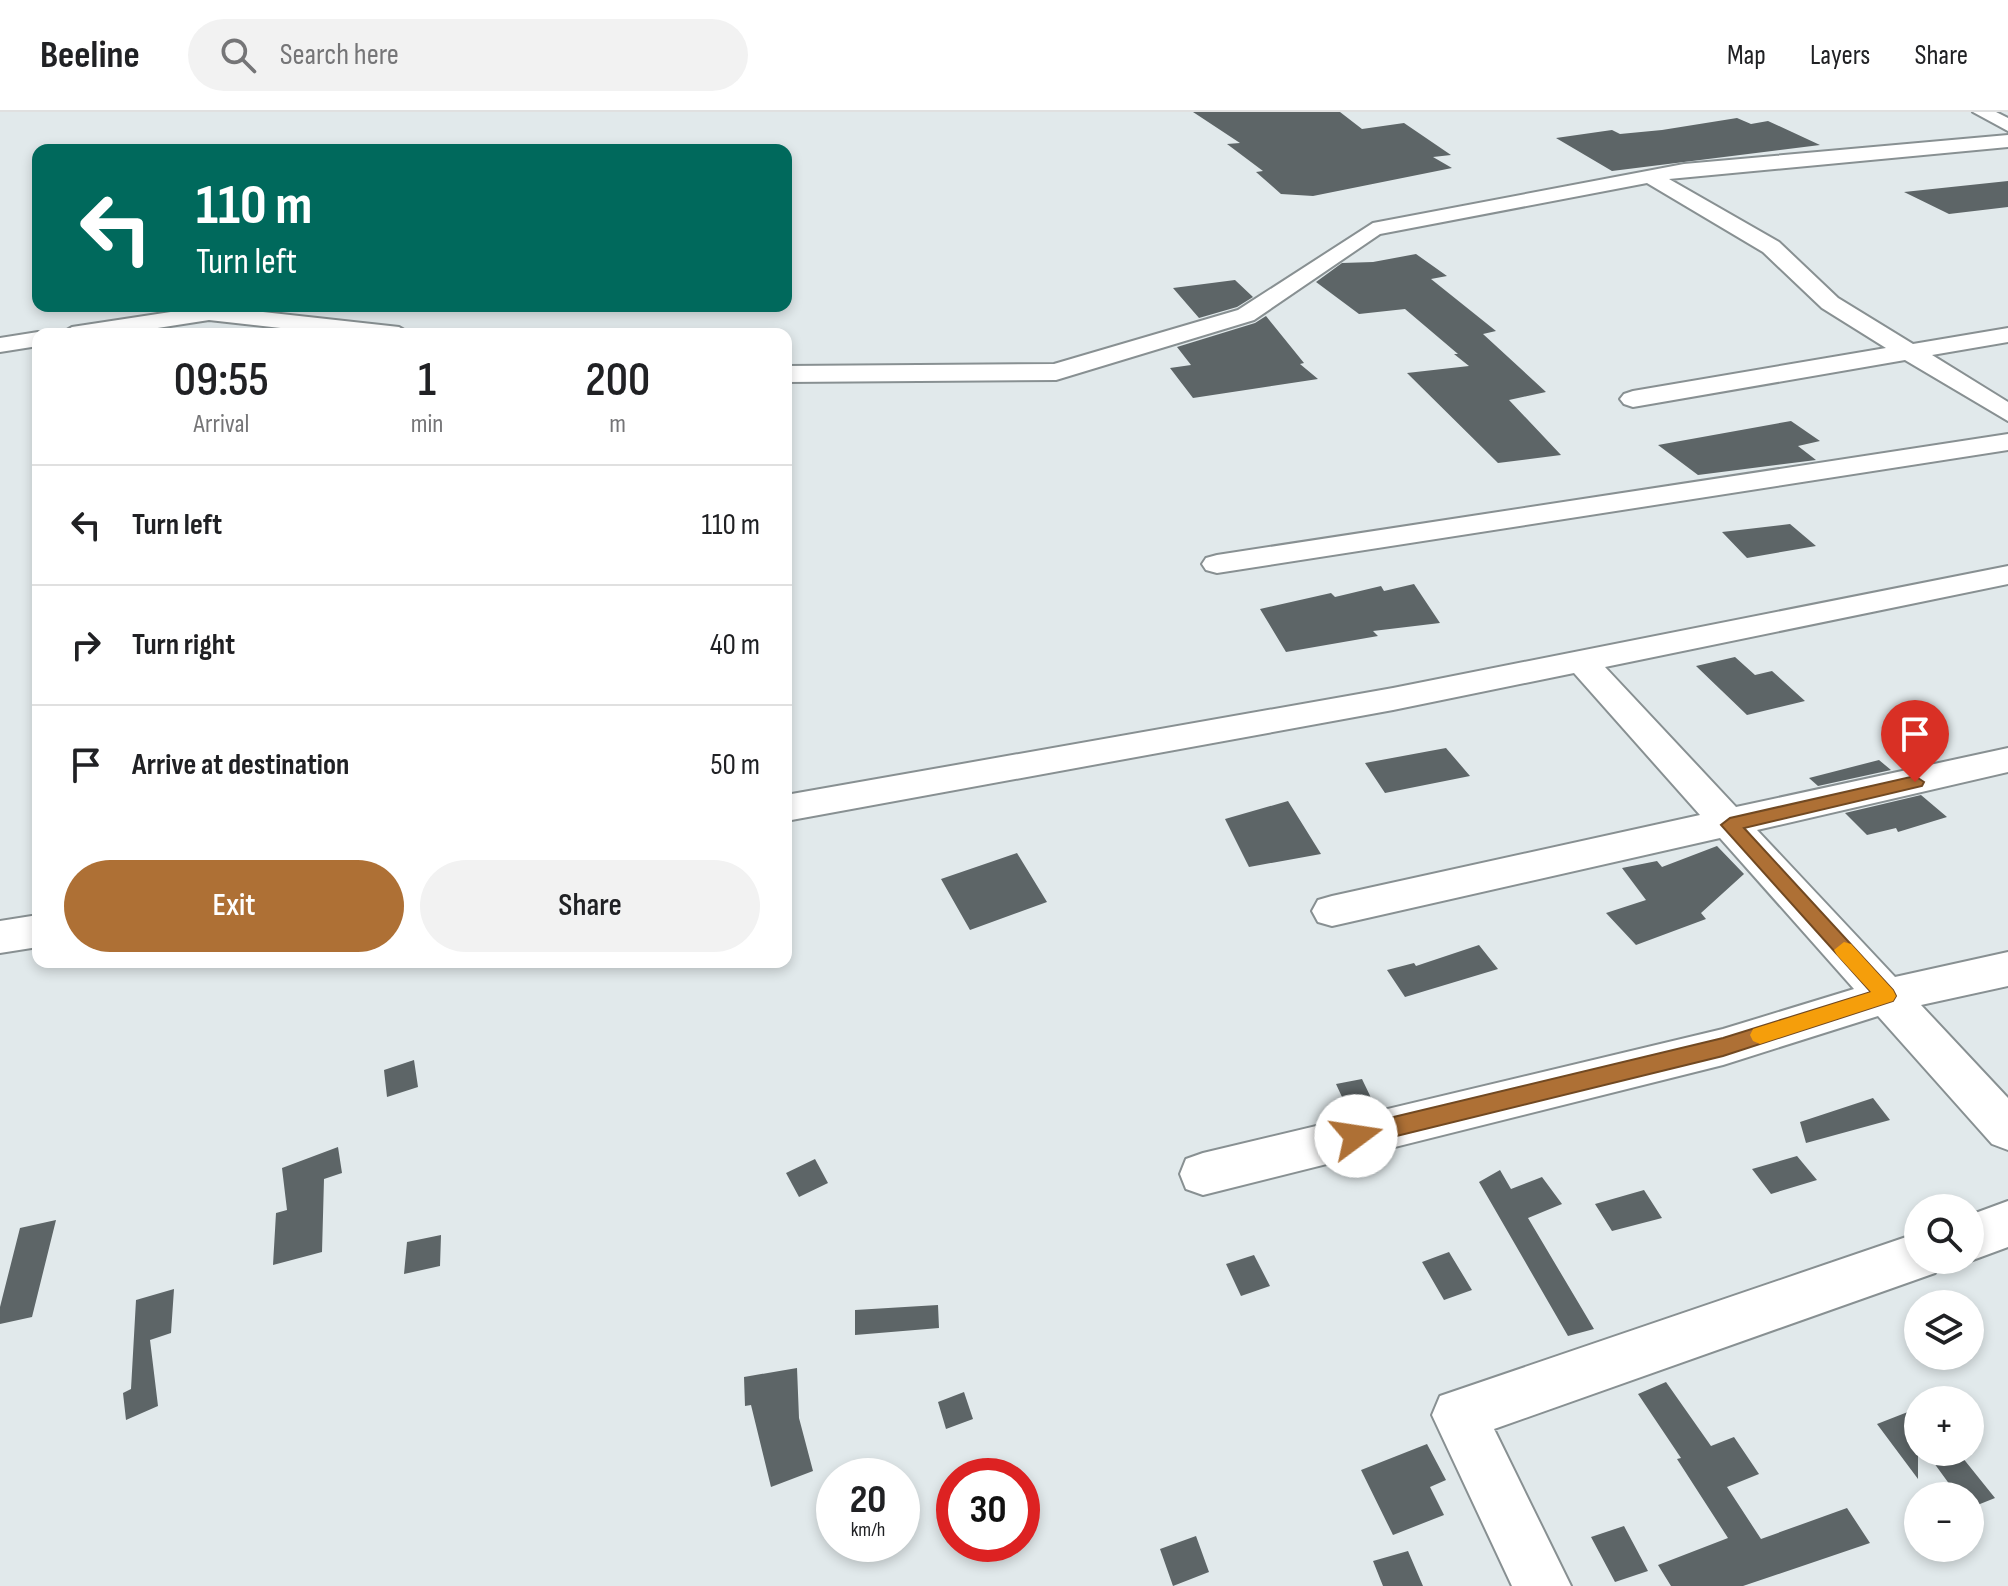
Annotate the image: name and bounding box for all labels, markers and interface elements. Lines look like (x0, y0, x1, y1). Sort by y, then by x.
search box (188, 19, 748, 91)
text: Beeline (40, 33, 140, 78)
icon: search (216, 33, 260, 77)
text: Search here (280, 37, 399, 73)
text: Map (1727, 39, 1766, 72)
text: Layers (1810, 39, 1870, 72)
text: Share (1914, 39, 1968, 72)
text: 110 m (196, 173, 312, 240)
icon: left (64, 176, 168, 280)
text: Turn left (196, 241, 297, 284)
text: 09:55 (174, 352, 269, 409)
text: 1 (418, 352, 436, 409)
text: 200 (585, 352, 650, 409)
text: Arrival (193, 409, 249, 440)
text: min (411, 409, 443, 440)
text: m (609, 409, 626, 440)
icon: left (64, 503, 108, 547)
text: Turn left (132, 507, 222, 543)
text: 110 m (702, 507, 760, 543)
icon: right (64, 623, 108, 667)
text: Turn right (132, 627, 235, 663)
text: 40 m (710, 627, 760, 663)
pin (1881, 700, 1949, 782)
icon: arrive (1893, 712, 1937, 756)
icon: arrive (64, 743, 108, 787)
text: Arrive at destination (132, 747, 349, 783)
text: 50 m (711, 747, 760, 783)
button: Exit (64, 860, 404, 952)
button: Share (420, 860, 760, 952)
position arrow (1314, 1094, 1398, 1178)
map controls (1904, 1194, 1984, 1562)
button: search (1904, 1194, 1984, 1274)
button: layers (1904, 1290, 1984, 1370)
button: + (1904, 1386, 1984, 1466)
speed limit sign: 30 (936, 1458, 1040, 1562)
text: 20 (850, 1476, 886, 1524)
button: − (1904, 1482, 1984, 1562)
text: km/h (851, 1518, 885, 1542)

